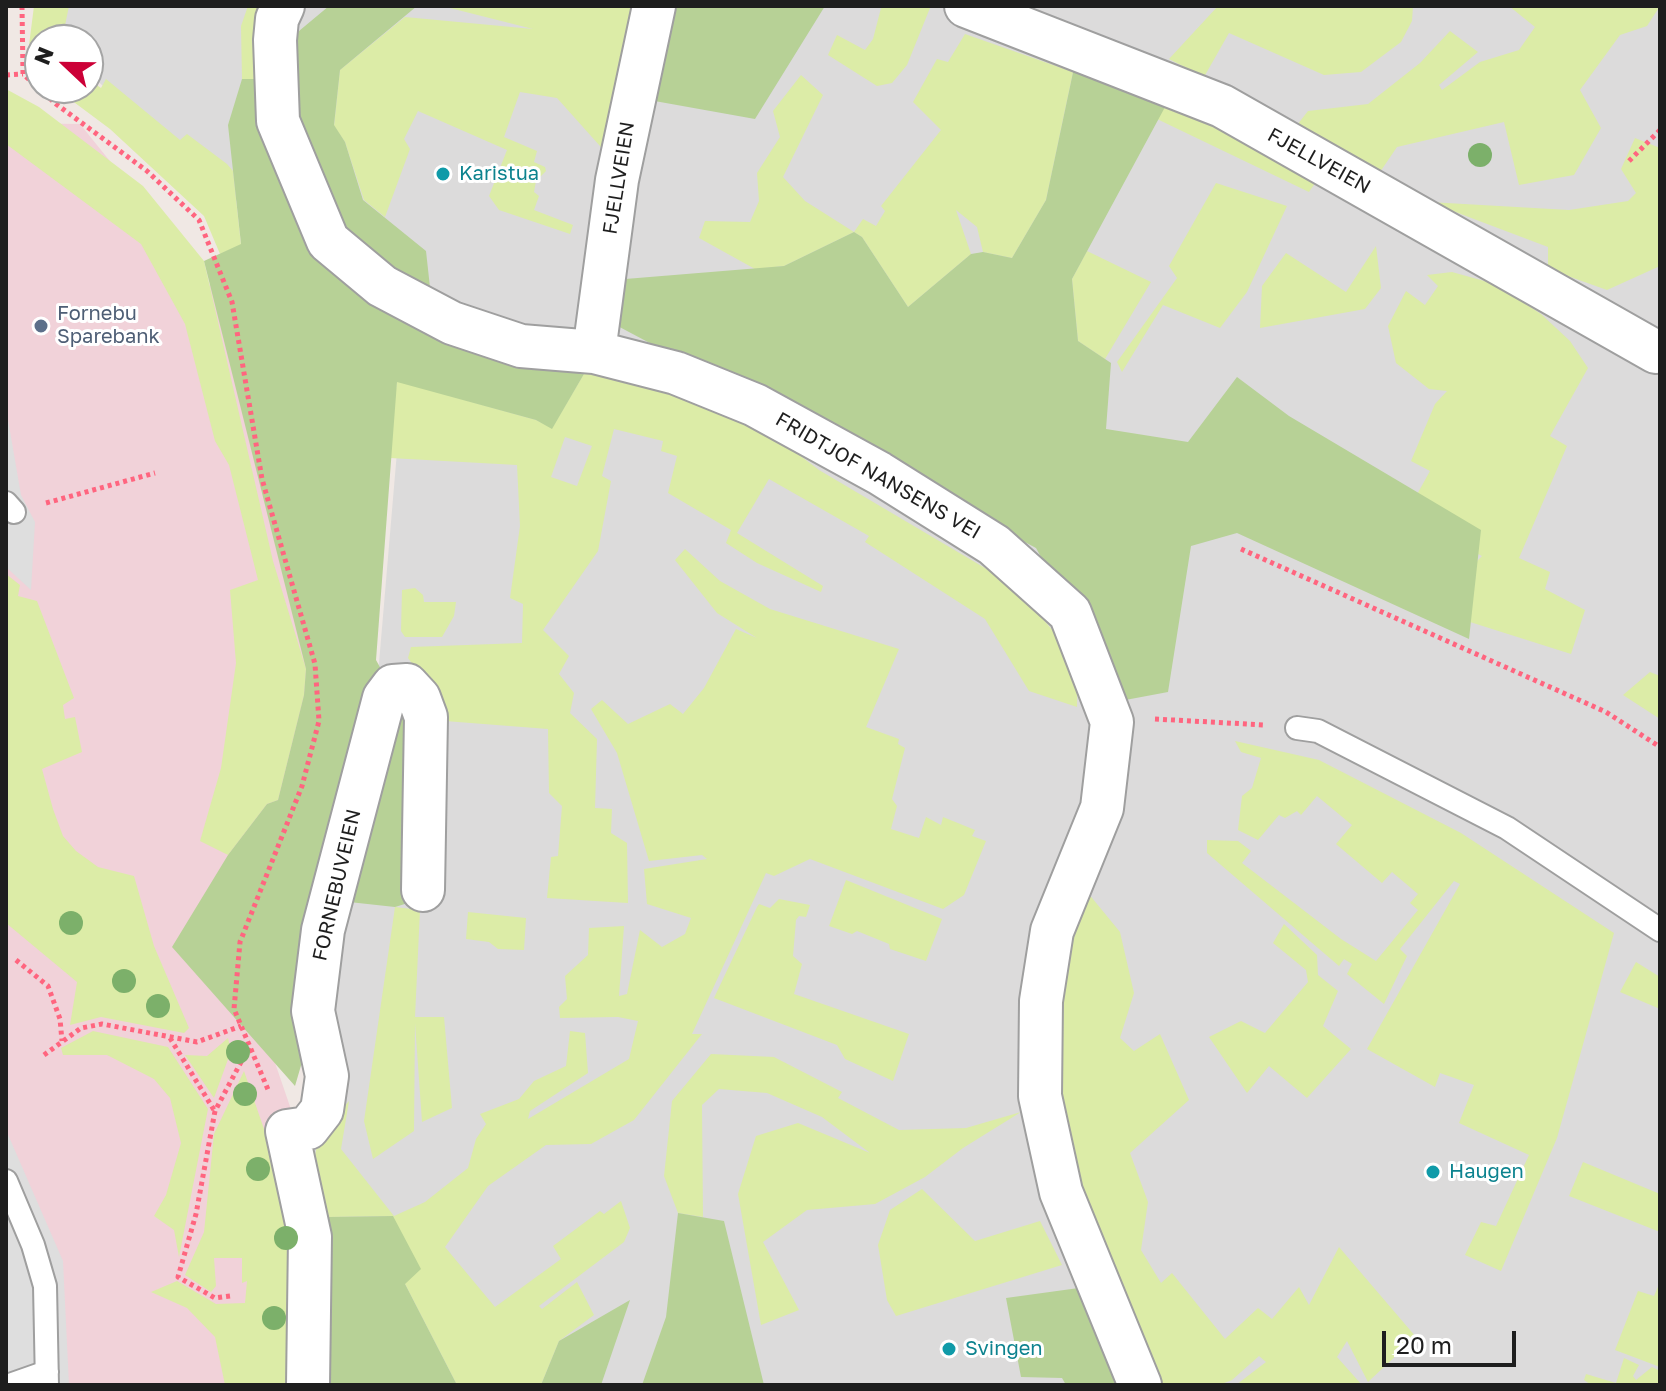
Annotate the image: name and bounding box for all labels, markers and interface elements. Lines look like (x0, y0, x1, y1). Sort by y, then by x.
north arrow (24, 24, 104, 104)
text: N (27, 43, 59, 68)
street label: FJELLVEIEN (598, 120, 640, 236)
street label: FJELLVEIEN (1263, 123, 1375, 199)
place label: Karistua (459, 162, 539, 186)
marker: Karistua (434, 165, 452, 183)
place label: Fornebu Sparebank (57, 302, 160, 349)
marker: Fornebu Sparebank (32, 317, 50, 335)
street label: FRIDTJOF NANSENS VEI (771, 407, 985, 545)
street label: FORNEBUVEIEN (308, 807, 366, 963)
place label: Haugen (1449, 1160, 1524, 1184)
marker: Haugen (1424, 1163, 1442, 1181)
scale bar (1386, 1315, 1520, 1365)
text: 20 m (1396, 1330, 1452, 1359)
place label: Svingen (965, 1337, 1043, 1361)
marker: Svingen (940, 1340, 958, 1358)

